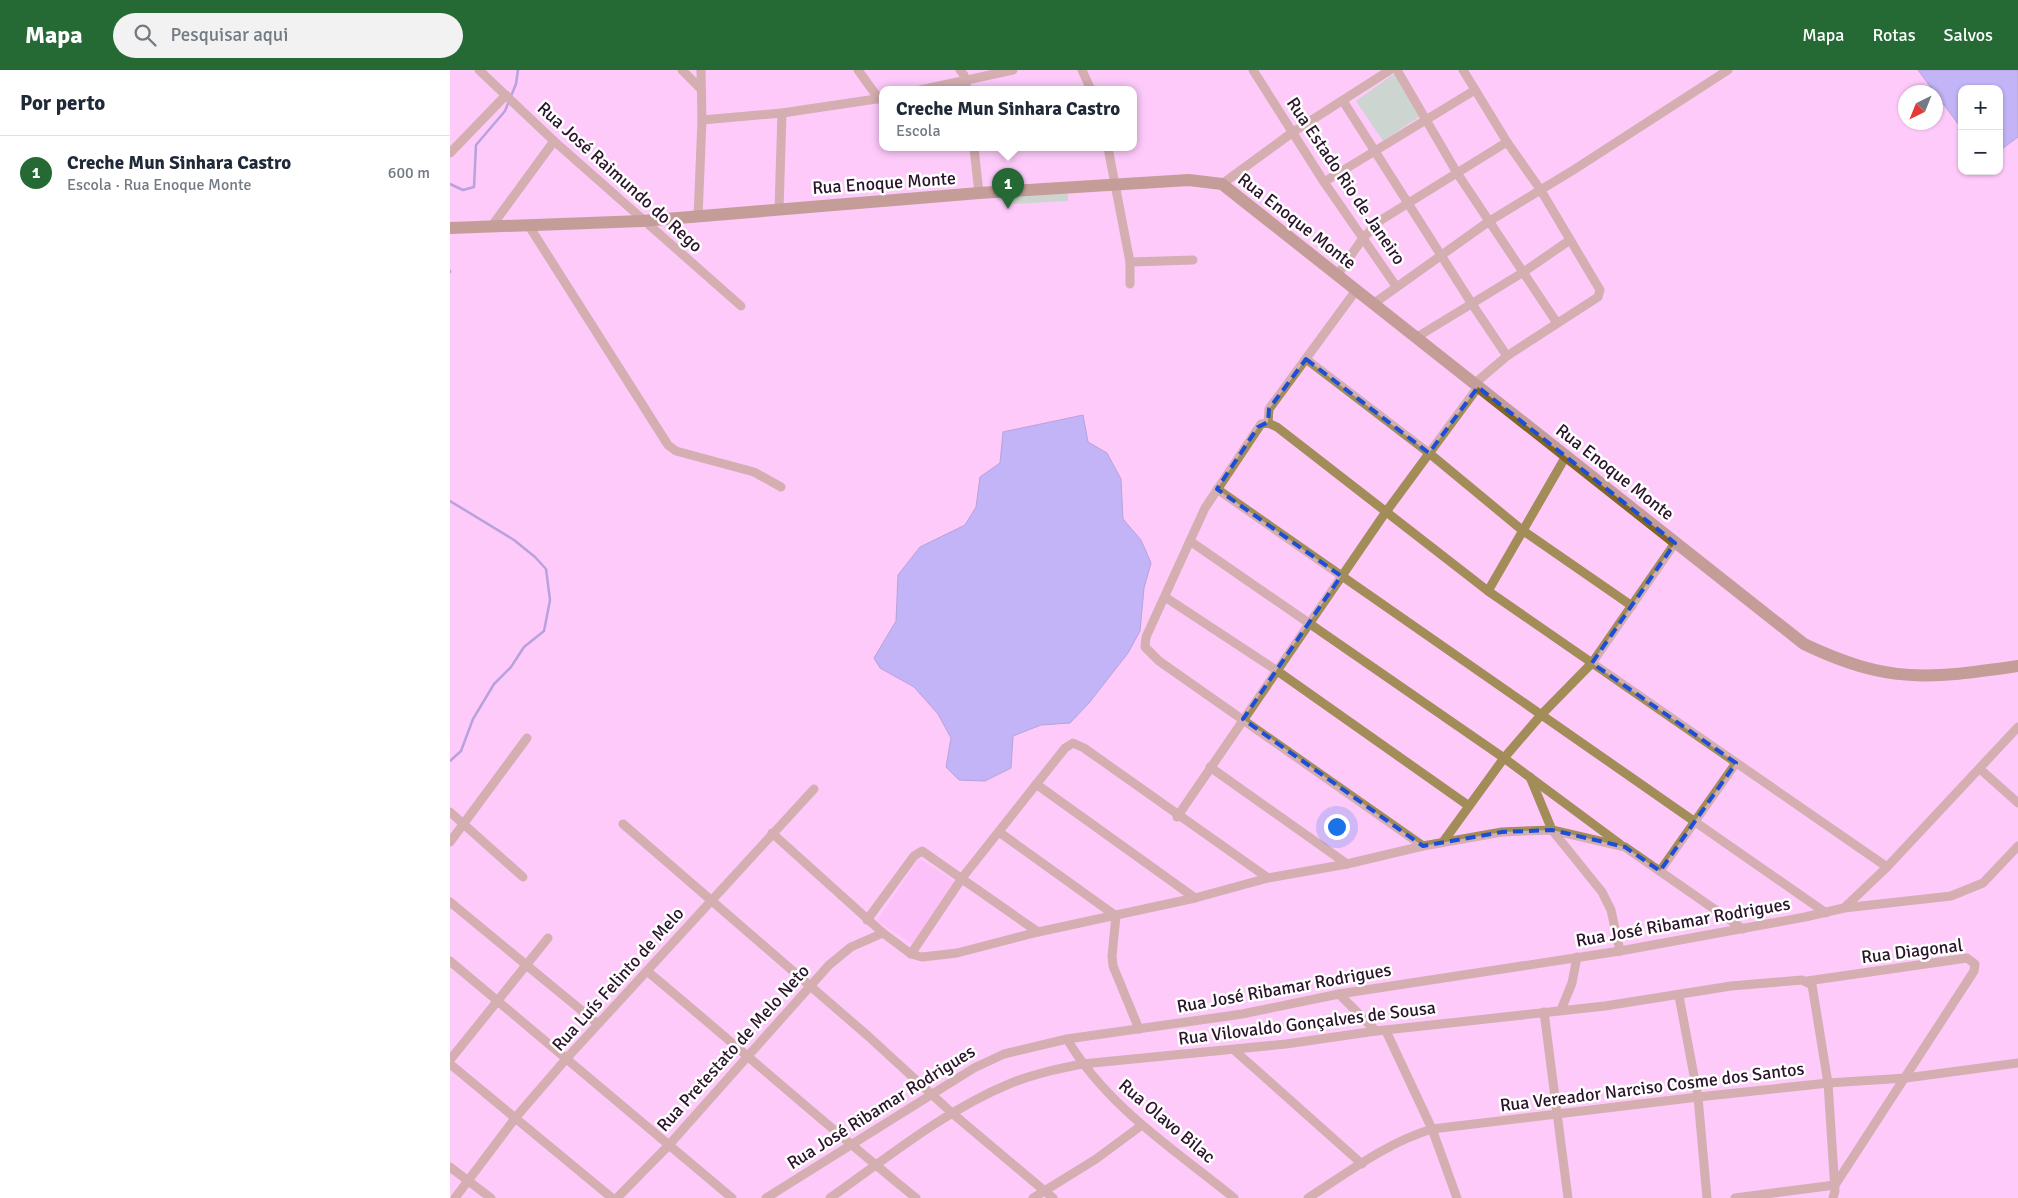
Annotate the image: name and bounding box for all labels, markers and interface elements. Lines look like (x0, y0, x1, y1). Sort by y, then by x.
search box (113, 13, 463, 58)
text: Mapa (25, 20, 83, 50)
icon: search (131, 21, 159, 49)
text: Pesquisar aqui (171, 23, 288, 47)
text: Mapa (1802, 24, 1845, 46)
text: Rotas (1873, 24, 1916, 46)
text: Salvos (1944, 24, 1993, 46)
north arrow (1898, 85, 1943, 130)
map controls (1958, 85, 2003, 175)
button: + (1958, 85, 2003, 130)
popup (879, 86, 1137, 151)
text: Por perto (20, 90, 105, 116)
street label: Rua Estado Rio de Janeiro (1282, 93, 1410, 269)
street label: Rua José Raimundo do Rego (533, 97, 707, 257)
text: Creche Mun Sinhara Castro (896, 97, 1120, 121)
text: Escola (896, 121, 941, 141)
button: − (1958, 130, 2003, 175)
text: Creche Mun Sinhara Castro (67, 151, 291, 175)
text: 1 (32, 163, 40, 183)
text: 600 m (388, 163, 430, 183)
street label: Rua Enoque Monte (811, 167, 957, 199)
pin: 1 (992, 168, 1024, 209)
street label: Rua Enoque Monte (1234, 168, 1360, 274)
text: Escola · Rua Enoque Monte (67, 175, 251, 195)
street label: Rua Enoque Monte (1552, 419, 1678, 525)
your location (1324, 814, 1350, 840)
street label: Rua José Ribamar Rodrigues (1574, 892, 1792, 952)
street label: Rua Luís Felinto de Melo (547, 902, 689, 1056)
street label: Rua Diagonal (1860, 934, 1964, 968)
street label: Rua José Ribamar Rodrigues (1175, 958, 1393, 1018)
street label: Rua Pretestato de Melo Neto (652, 960, 814, 1136)
street label: Rua Vilovaldo Gonçalves de Sousa (1177, 996, 1437, 1050)
street label: Rua José Ribamar Rodrigues (783, 1040, 979, 1174)
street label: Rua Vereador Narciso Cosme dos Santos (1499, 1057, 1805, 1117)
street label: Rua Olavo Bilac (1114, 1074, 1220, 1168)

